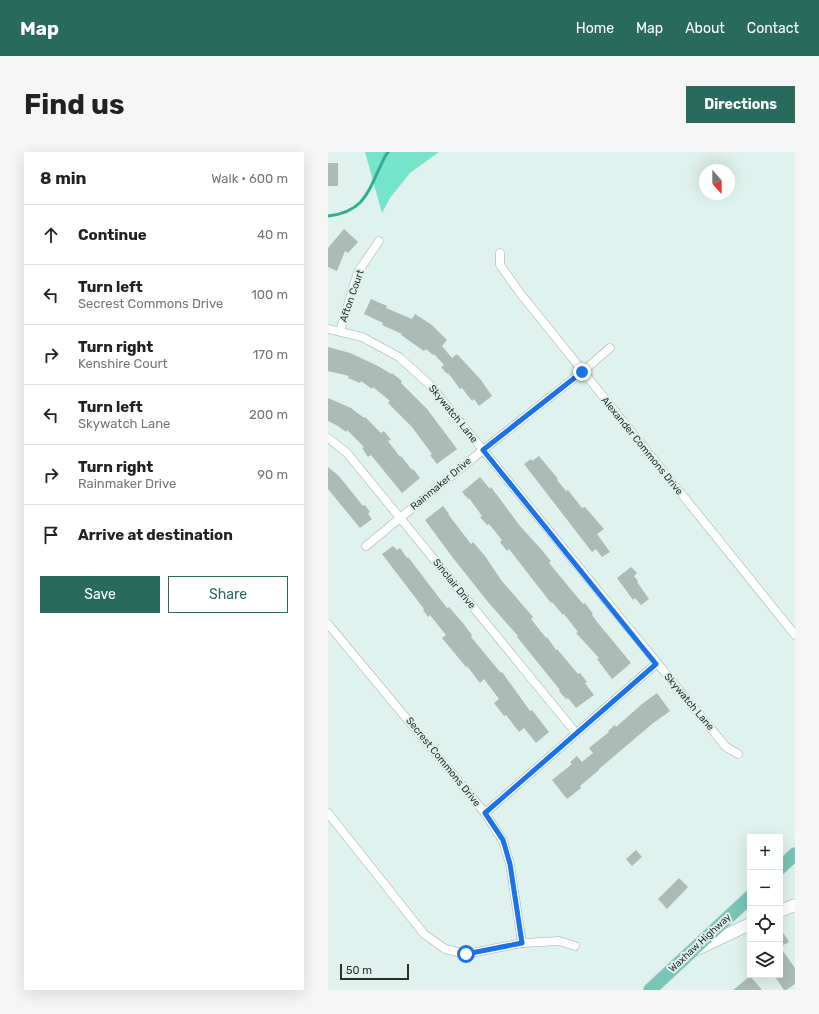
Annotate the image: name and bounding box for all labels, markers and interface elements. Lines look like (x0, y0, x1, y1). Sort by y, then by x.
text: Map (20, 17, 59, 40)
text: Home (576, 20, 614, 37)
text: Map (636, 20, 663, 37)
text: About (685, 20, 725, 37)
text: Contact (747, 20, 799, 37)
button: Directions (686, 86, 795, 123)
text: Find us (24, 88, 124, 121)
north arrow (699, 164, 735, 200)
text: 8 min (40, 168, 87, 188)
text: Walk · 600 m (211, 171, 288, 186)
icon: ahead (40, 224, 62, 246)
text: Continue (78, 226, 147, 244)
text: 40 m (257, 227, 288, 242)
street label: Afton Court (337, 268, 367, 324)
text: Turn left (78, 278, 143, 296)
icon: left (40, 284, 62, 306)
text: 100 m (251, 287, 288, 302)
text: Secrest Commons Drive (78, 296, 223, 311)
text: Turn right (78, 338, 153, 356)
icon: right (40, 344, 62, 366)
text: 170 m (253, 347, 288, 362)
text: Kenshire Court (78, 356, 168, 371)
route end (573, 363, 591, 381)
street label: Skywatch Lane (426, 383, 480, 446)
street label: Alexander Commons Drive (599, 395, 686, 498)
text: Turn left (78, 398, 143, 416)
icon: left (40, 404, 62, 426)
text: 200 m (249, 407, 288, 422)
text: Skywatch Lane (78, 416, 170, 431)
street label: Rainmaker Drive (408, 455, 474, 513)
text: Turn right (78, 458, 153, 476)
icon: right (40, 464, 62, 486)
text: 90 m (257, 467, 288, 482)
text: Rainmaker Drive (78, 476, 176, 491)
icon: arrive (40, 524, 62, 546)
text: Arrive at destination (78, 526, 233, 544)
street label: Sinclair Drive (430, 557, 478, 612)
button: Save (40, 576, 160, 613)
button: Share (168, 576, 288, 613)
street label: Skywatch Lane (662, 671, 717, 733)
street label: Secrest Commons Drive (403, 715, 483, 809)
map controls (747, 834, 783, 978)
button: + (747, 834, 783, 870)
button: − (747, 870, 783, 906)
button: locate (747, 906, 783, 942)
street label: Waxhaw Highway (666, 911, 734, 975)
button: layers (747, 942, 783, 978)
route start (457, 945, 475, 963)
scale bar (340, 962, 409, 981)
text: 50 m (346, 964, 372, 977)

